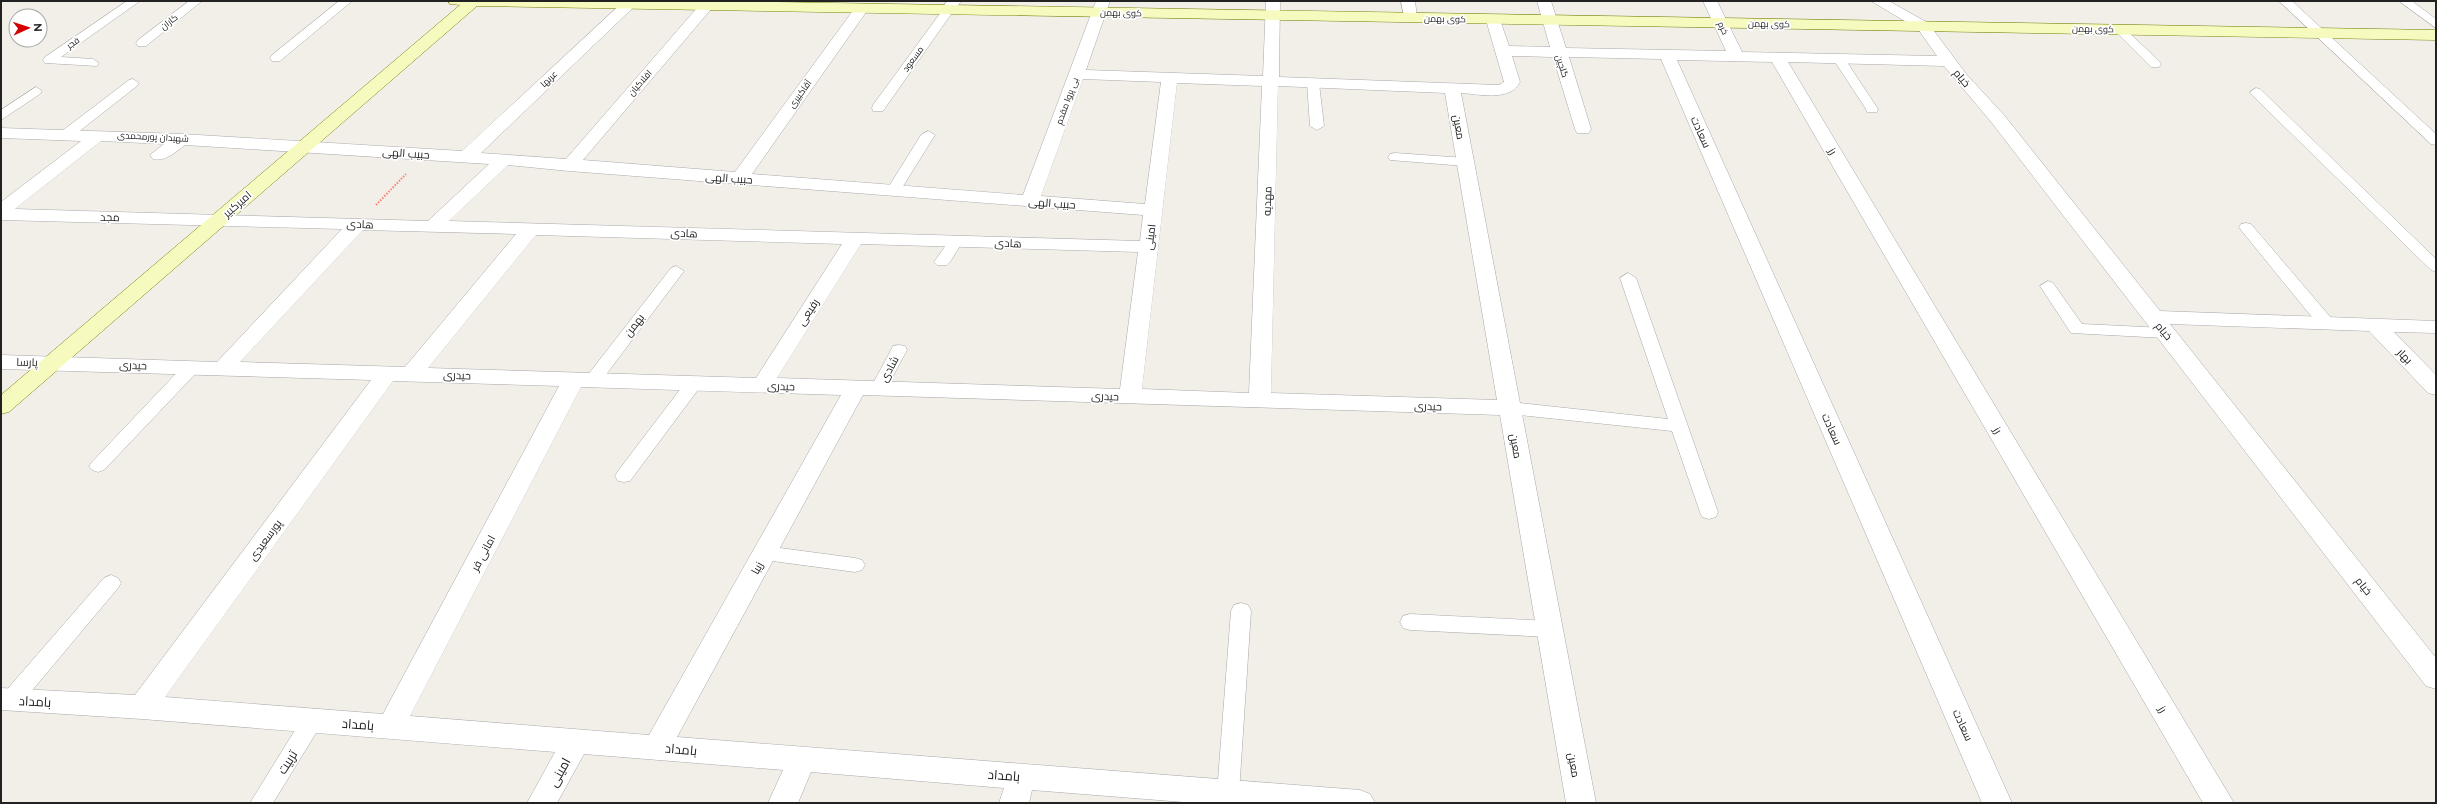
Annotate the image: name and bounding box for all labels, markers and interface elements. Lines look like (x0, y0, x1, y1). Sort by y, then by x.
north arrow (8, 8, 48, 48)
street label: کوی بهمن (1100, 8, 1142, 18)
street label: کاران (158, 12, 180, 32)
street label: کوی بهمن (1424, 14, 1466, 24)
street label: کوی بهمن (1748, 19, 1790, 29)
street label: خرم (1715, 20, 1730, 37)
text: N (31, 23, 44, 32)
street label: کوی بهمن (2072, 24, 2114, 34)
street label: فجر (64, 35, 81, 52)
street label: مسعود (900, 44, 926, 74)
street label: گلچین (1553, 53, 1570, 79)
street label: خیام (1950, 67, 1973, 91)
street label: افلاکیان (626, 68, 654, 98)
street label: عربها (539, 69, 559, 89)
street label: بی پروا مقدم (1054, 76, 1081, 126)
street label: آقاکبیری (786, 78, 814, 110)
street label: معین (1450, 114, 1467, 141)
street label: سعادت (1688, 114, 1713, 150)
street label: شهیدان پورمحمدی (117, 130, 189, 145)
street label: حبیب الهی (382, 145, 430, 162)
street label: رز (1825, 145, 1840, 157)
street label: حبیب الهی (705, 170, 753, 187)
street label: مهدیه (1260, 186, 1275, 216)
street label: امیرکبیر (220, 189, 254, 221)
street label: حبیب الهی (1028, 195, 1076, 212)
street label: مجد (100, 211, 120, 224)
street label: هادی (346, 218, 374, 231)
street label: امینی (1142, 223, 1159, 251)
street label: هادی (670, 227, 698, 240)
street label: هادی (994, 237, 1022, 250)
street label: رفیعی (795, 296, 822, 328)
street label: بهمن (622, 311, 647, 339)
street label: خیام (2152, 320, 2175, 344)
street label: بهار (2394, 345, 2415, 367)
street label: شادی (877, 354, 902, 384)
street label: پارسا (16, 356, 38, 369)
street label: حیدری (119, 359, 147, 372)
street label: حیدری (443, 369, 471, 382)
street label: حیدری (767, 380, 795, 393)
street label: حیدری (1091, 390, 1119, 403)
street label: حیدری (1414, 400, 1442, 413)
street label: سعادت (1819, 411, 1844, 447)
street label: رز (1990, 424, 2005, 436)
street label: معین (1507, 433, 1524, 460)
street label: پورسعیدی (246, 517, 285, 563)
street label: امانی فر (468, 533, 498, 574)
street label: زیبا (749, 560, 766, 577)
street label: خیام (2352, 575, 2375, 599)
street label: بامداد (18, 693, 52, 710)
street label: رز (2155, 703, 2170, 715)
street label: سعادت (1950, 707, 1975, 743)
street label: بامداد (341, 716, 375, 733)
street label: بامداد (664, 741, 698, 758)
street label: تربیت (274, 747, 301, 777)
street label: معین (1565, 752, 1582, 779)
street label: امینی (545, 755, 574, 789)
street label: بامداد (987, 767, 1021, 784)

